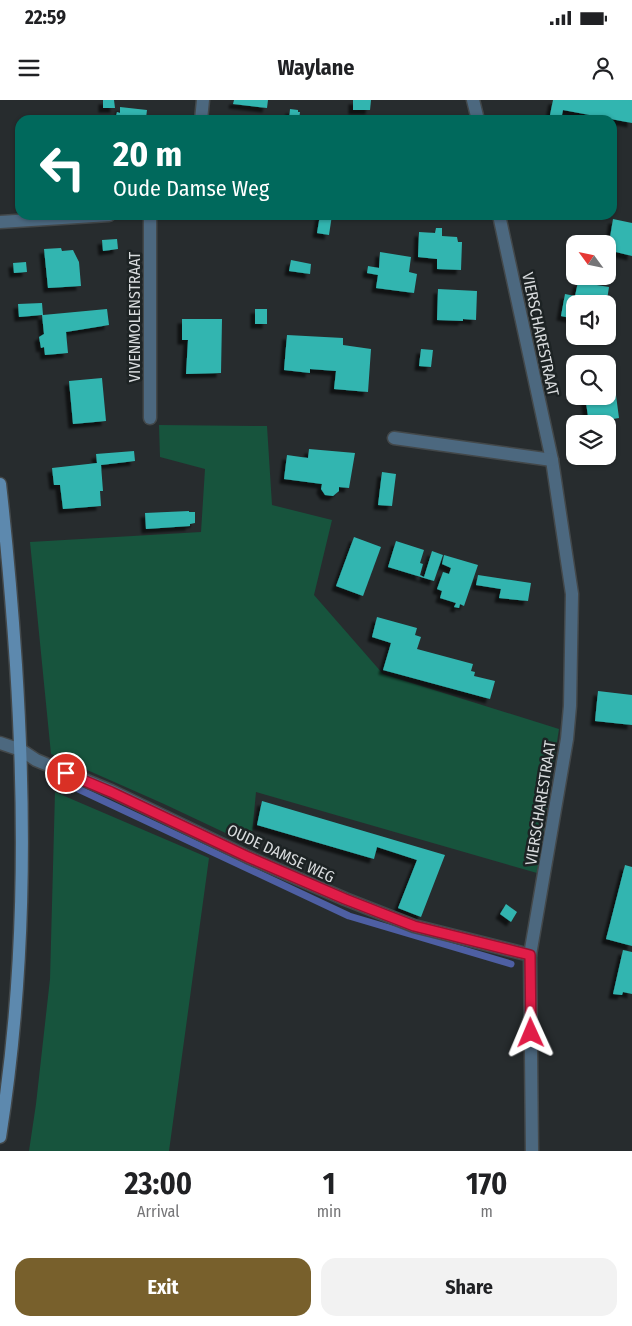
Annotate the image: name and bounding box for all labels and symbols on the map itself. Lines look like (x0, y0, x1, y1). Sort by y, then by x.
north arrow (566, 235, 616, 285)
street label: VIVENMOLENSTRAAT (125, 251, 144, 382)
street label: VIERSCHARESTRAAT (518, 271, 563, 398)
street label: VIERSCHARESTRAAT (521, 739, 560, 867)
pin (45, 752, 87, 794)
street label: OUDE DAMSE WEG (224, 820, 338, 887)
position arrow (504, 1006, 556, 1058)

